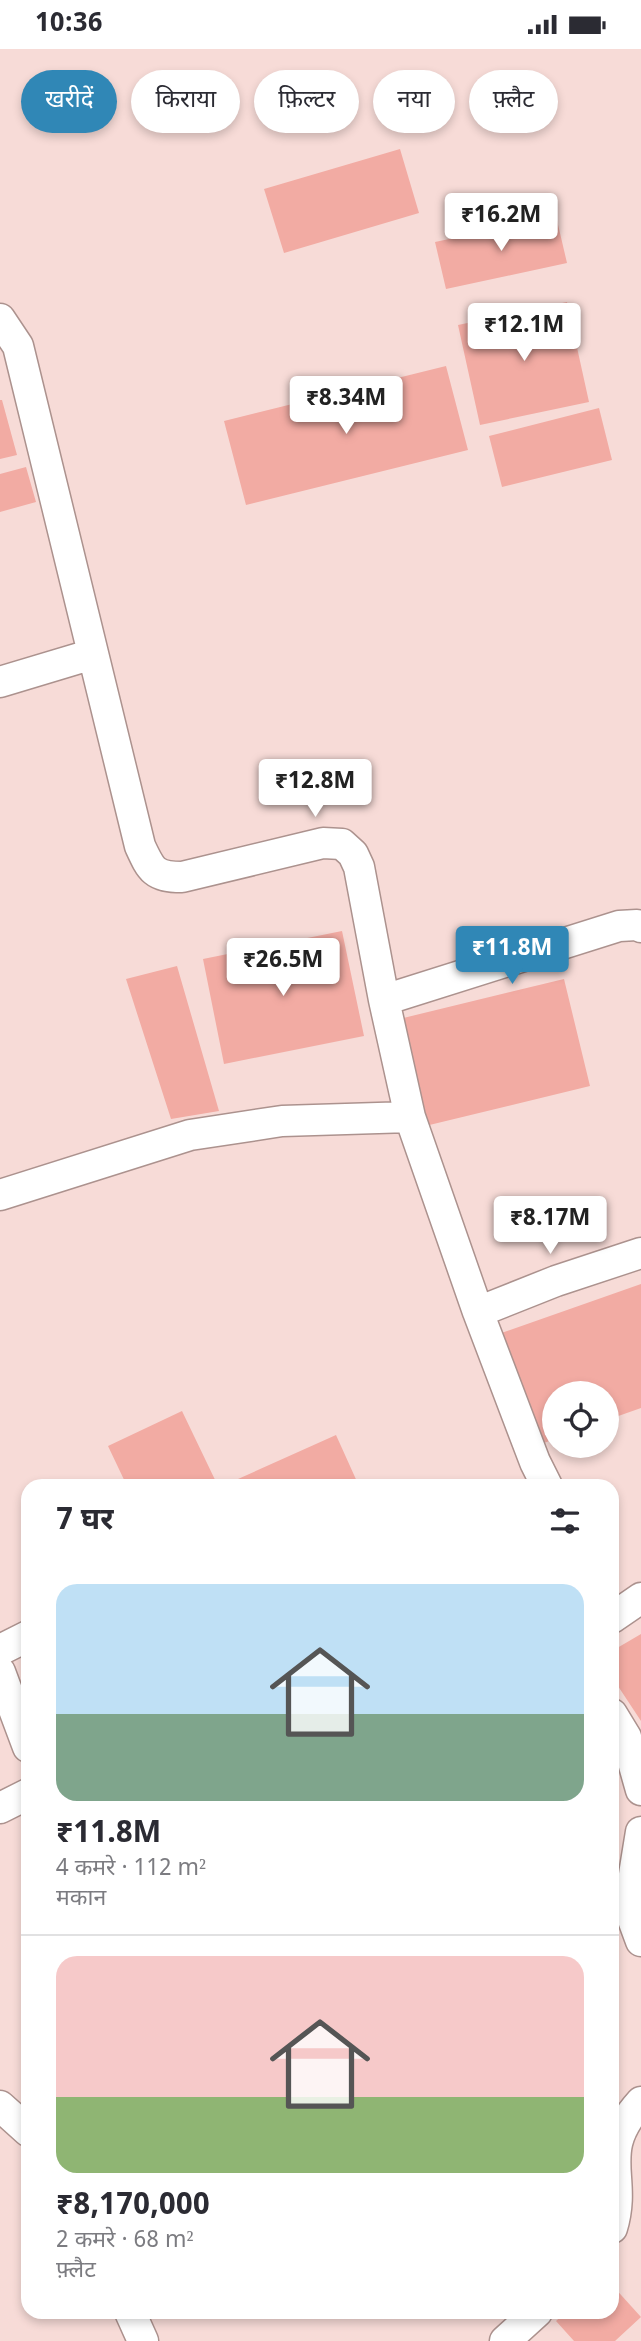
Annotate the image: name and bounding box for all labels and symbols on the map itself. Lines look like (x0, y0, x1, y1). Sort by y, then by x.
pin: ₹16.2M (444, 193, 558, 253)
pin: ₹12.1M (467, 303, 581, 363)
pin: ₹8.34M (289, 377, 403, 436)
pin: ₹12.8M (258, 759, 372, 819)
pin: ₹11.8M (455, 927, 569, 986)
pin: ₹26.5M (226, 939, 340, 998)
pin: ₹8.17M (493, 1197, 607, 1256)

